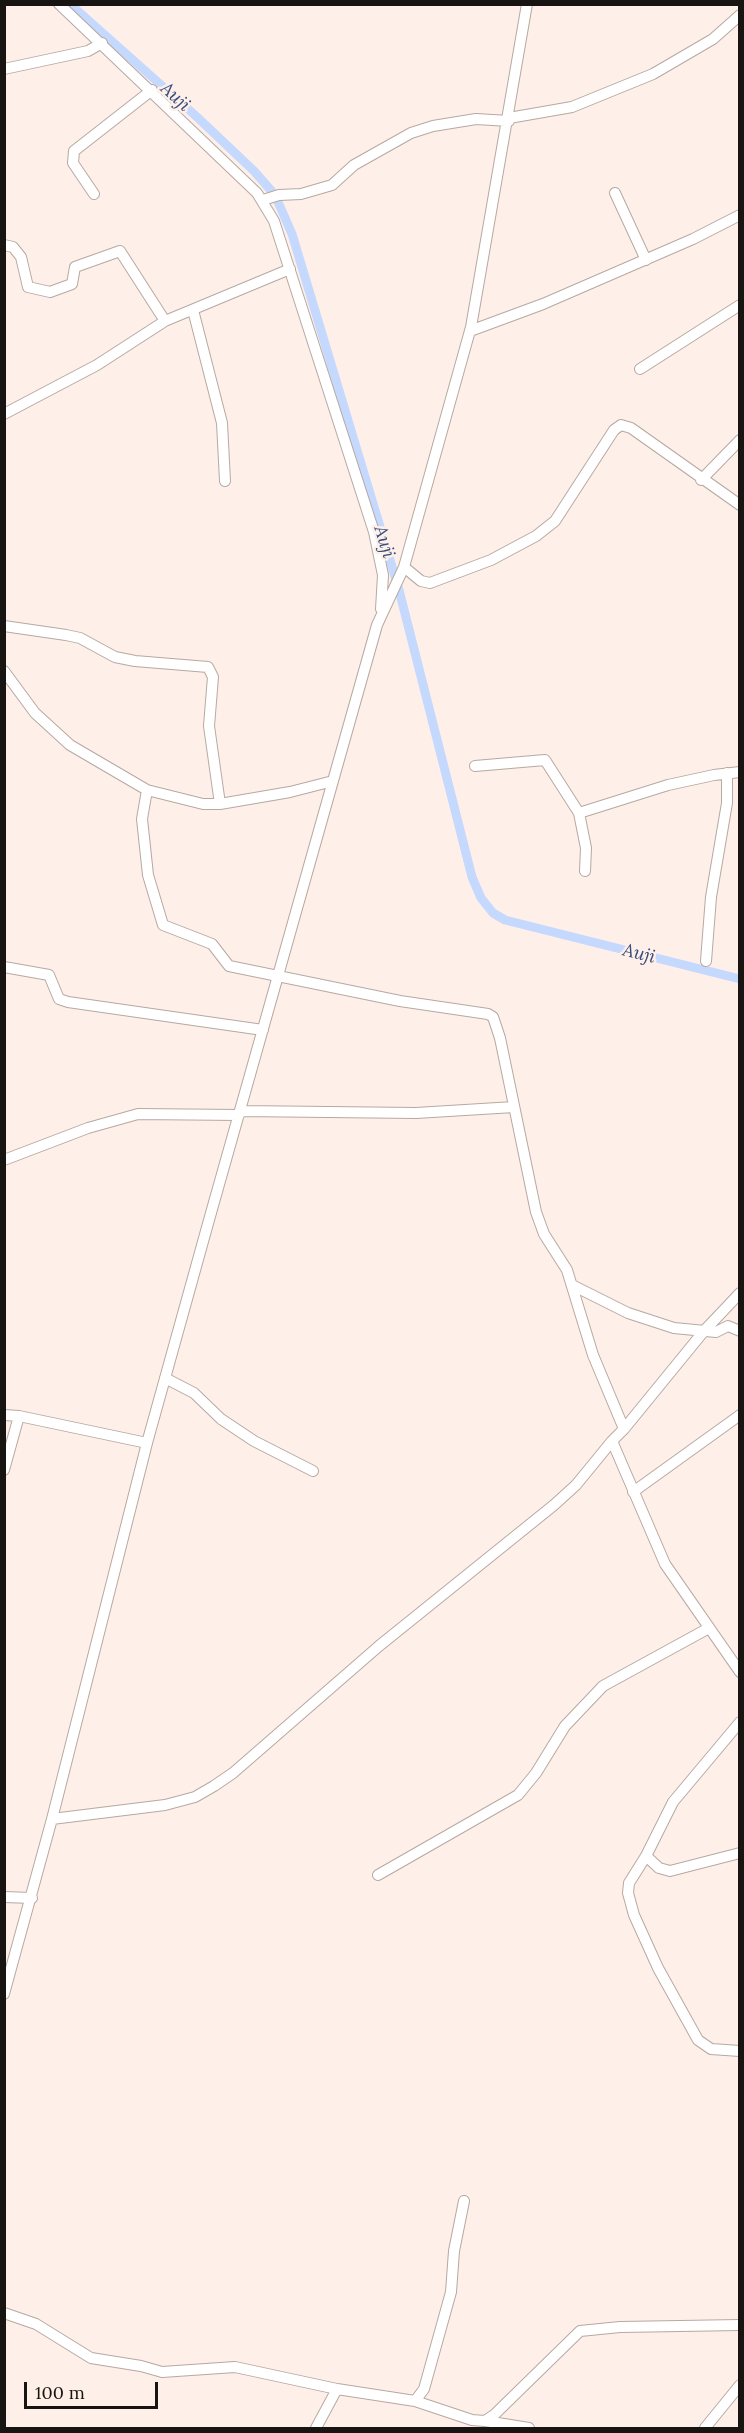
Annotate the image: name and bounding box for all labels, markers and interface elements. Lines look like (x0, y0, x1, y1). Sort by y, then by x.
water label: Auji (156, 78, 194, 116)
water label: Auji (369, 523, 399, 561)
water label: Auji (620, 940, 658, 968)
scale bar (27, 2370, 160, 2408)
text: 100 m (35, 2381, 85, 2404)

